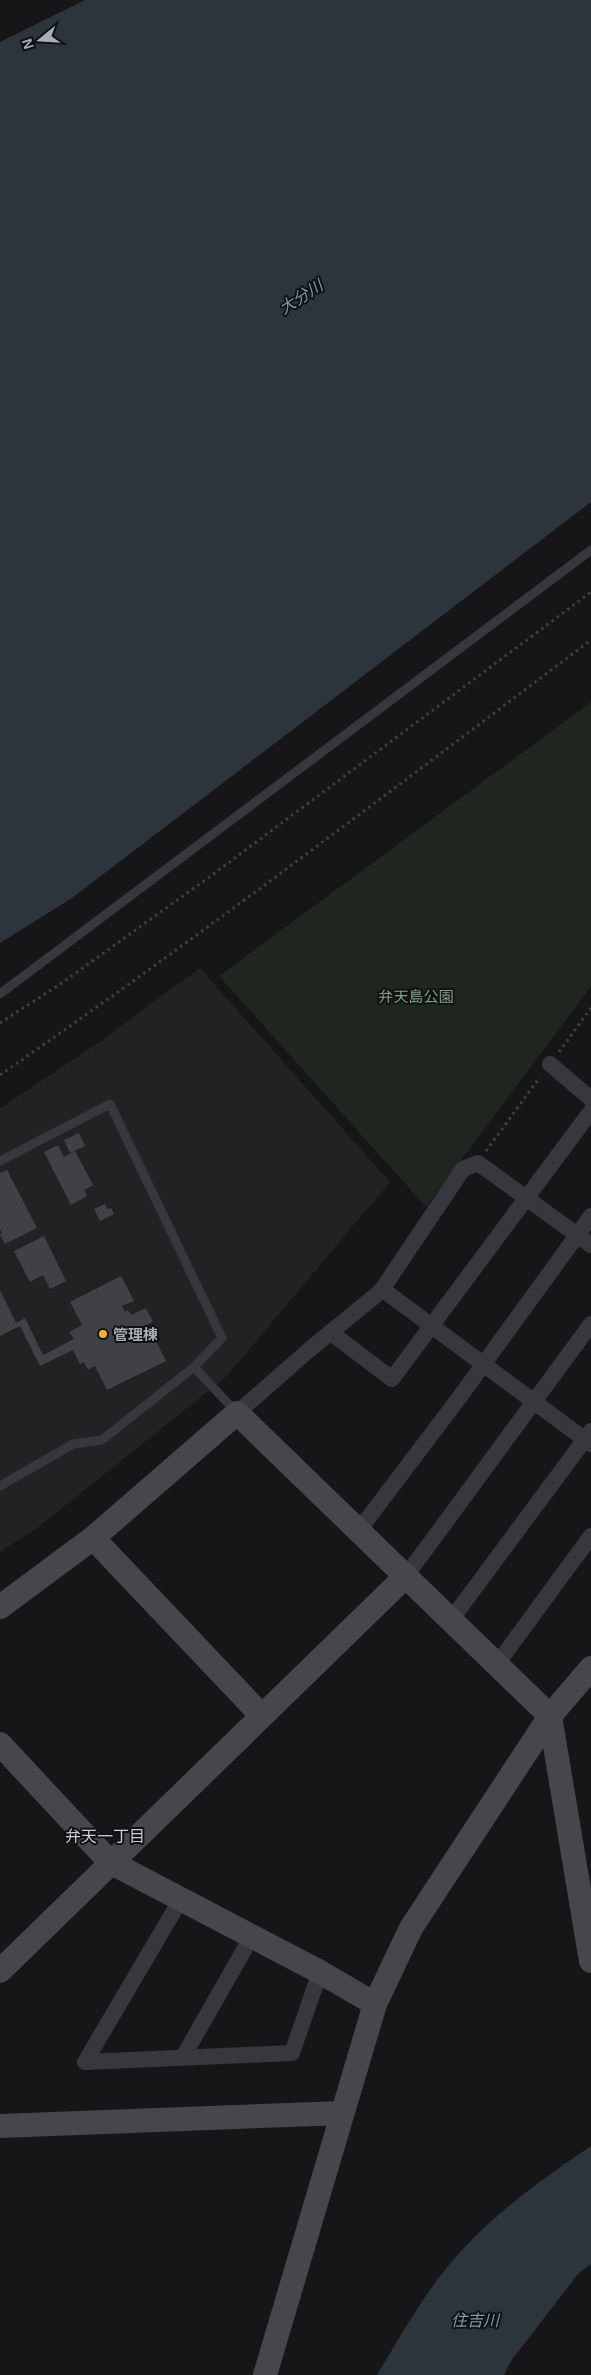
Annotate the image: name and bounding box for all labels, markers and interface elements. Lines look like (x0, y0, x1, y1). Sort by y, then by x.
north arrow (15, 15, 65, 65)
text: N (18, 37, 37, 51)
water label: 大分川 (276, 276, 327, 317)
park label: 弁天島公園 (378, 988, 454, 1005)
place label: 管理棟 (113, 1326, 158, 1343)
marker: 管理棟 (97, 1328, 109, 1340)
district label: 弁天一丁目 (65, 1828, 145, 1845)
water label: 住吉川 (451, 2312, 501, 2329)

